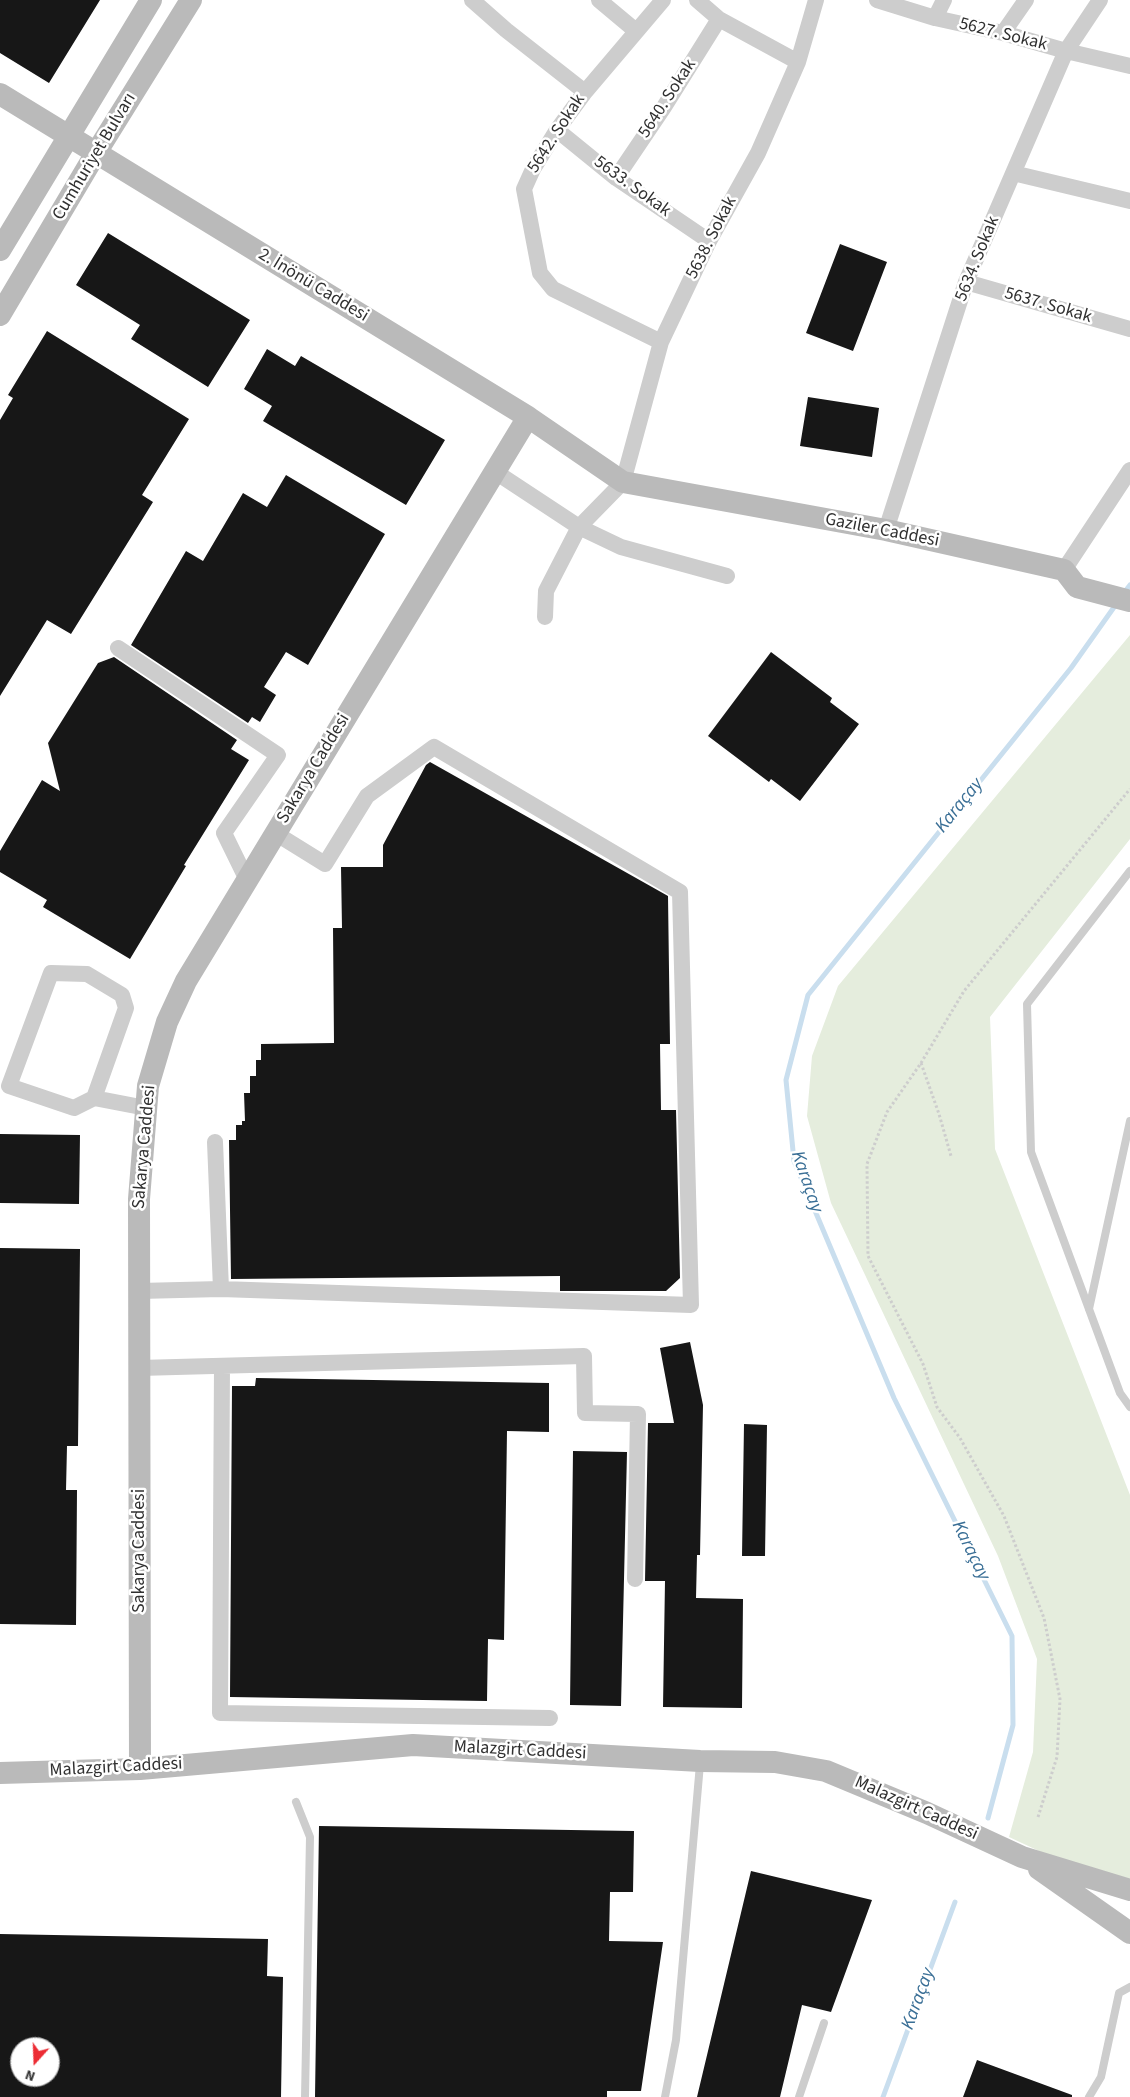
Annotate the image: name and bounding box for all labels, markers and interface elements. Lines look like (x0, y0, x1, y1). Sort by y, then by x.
street label: 5627. Sokak (957, 14, 1049, 56)
street label: 5640. Sokak (634, 55, 702, 143)
street label: Cumhuriyet Bulvarı (49, 89, 141, 225)
street label: 5642. Sokak (523, 90, 591, 178)
street label: 5633. Sokak (589, 152, 675, 222)
street label: 5638. Sokak (682, 193, 742, 283)
street label: 5634. Sokak (951, 213, 1005, 305)
street label: 2. İnönü Caddesi (254, 245, 372, 327)
street label: 5637. Sokak (1002, 283, 1094, 329)
street label: Gaziler Caddesi (823, 509, 941, 553)
street label: Sakarya Caddesi (273, 710, 355, 828)
water label: Karaçay (931, 774, 989, 838)
street label: Sakarya Caddesi (129, 1084, 161, 1210)
water label: Karaçay (785, 1148, 827, 1216)
street label: Sakarya Caddesi (129, 1489, 151, 1613)
water label: Karaçay (946, 1517, 994, 1585)
street label: Malazgirt Caddesi (453, 1737, 587, 1765)
street label: Malazgirt Caddesi (49, 1754, 183, 1782)
street label: Malazgirt Caddesi (851, 1772, 981, 1846)
water label: Karaçay (897, 1965, 941, 2033)
north arrow (10, 2037, 60, 2087)
text: N (22, 2064, 38, 2086)

